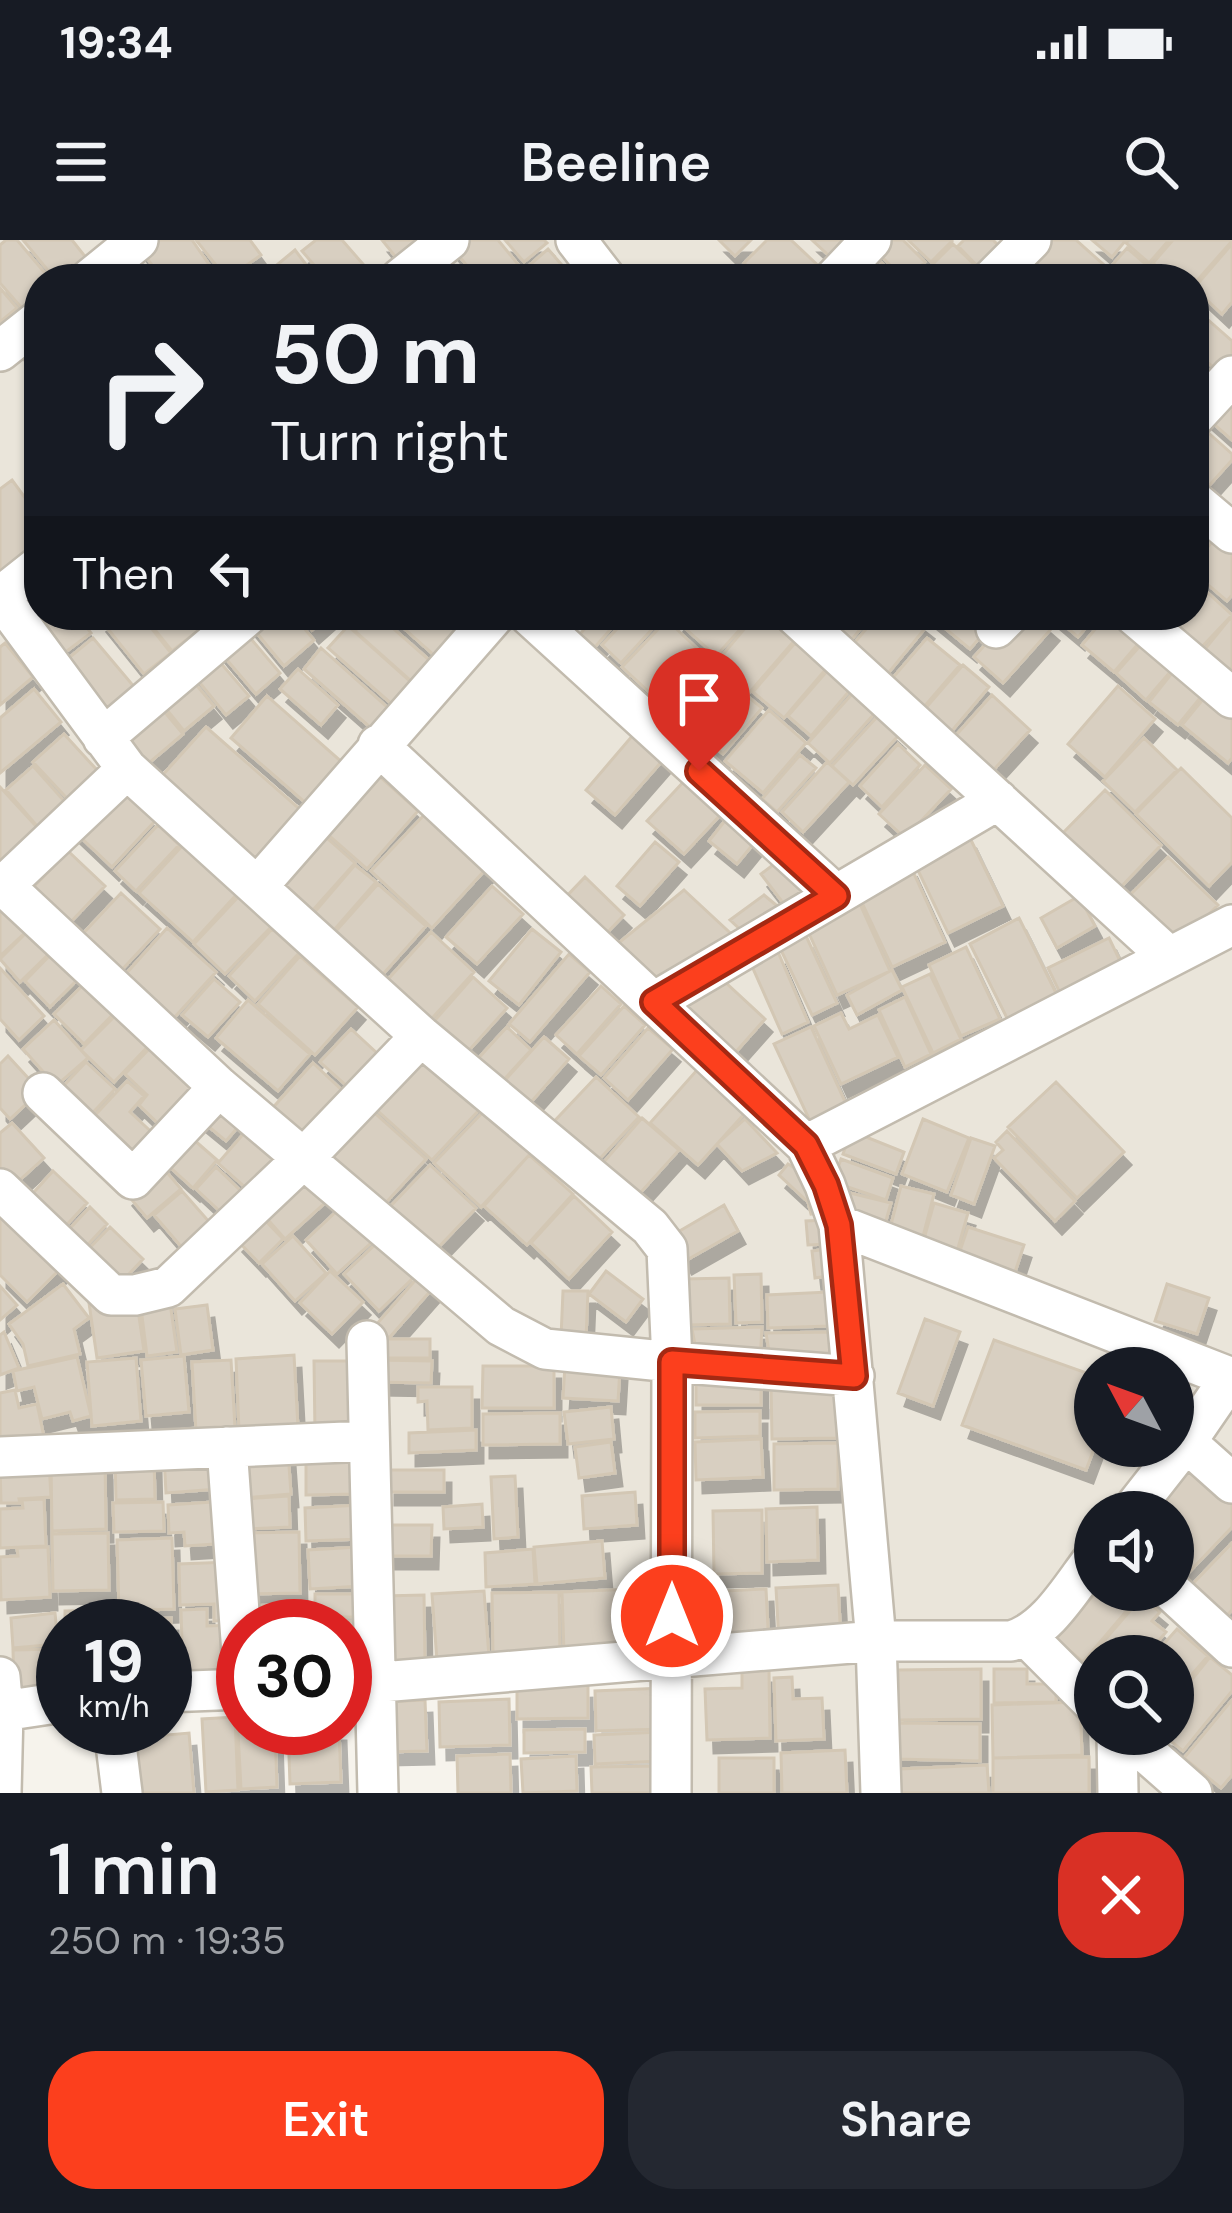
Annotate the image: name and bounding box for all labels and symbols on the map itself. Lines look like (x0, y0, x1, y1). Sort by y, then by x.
pin (648, 648, 750, 771)
north arrow (1074, 1347, 1194, 1467)
position arrow (609, 1553, 735, 1679)
speed limit sign: 30 (216, 1599, 372, 1755)

